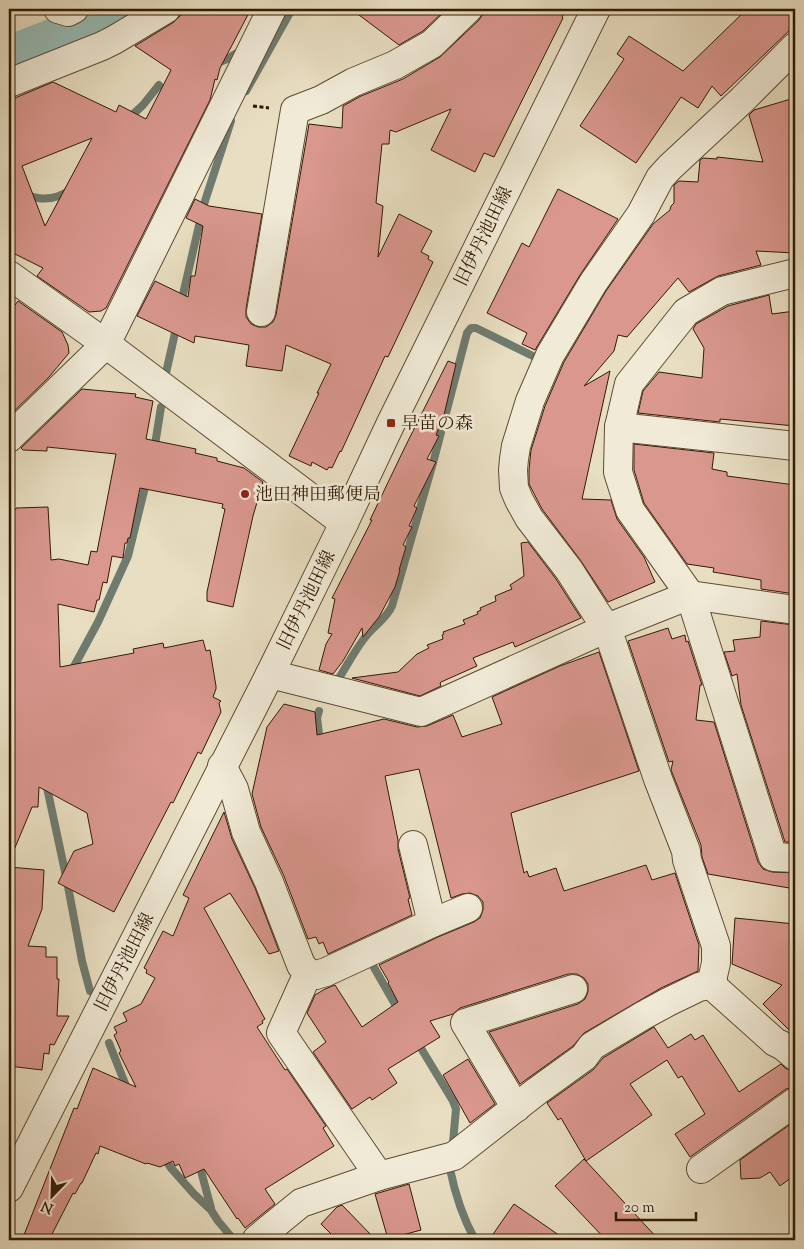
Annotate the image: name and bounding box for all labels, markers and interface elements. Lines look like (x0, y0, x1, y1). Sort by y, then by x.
street label: 旧伊丹池田線 (449, 183, 520, 291)
place label: 早苗の森 (401, 412, 473, 438)
marker: 早苗の森 (385, 417, 397, 429)
place label: 池田神田郵便局 (255, 483, 381, 509)
marker: 池田神田郵便局 (239, 488, 251, 500)
street label: 旧伊丹池田線 (272, 547, 343, 655)
street label: 旧伊丹池田線 (90, 909, 162, 1017)
north arrow (28, 1172, 78, 1222)
scale bar (616, 1189, 696, 1221)
text: N (39, 1195, 57, 1218)
text: 20 m (624, 1198, 655, 1219)

